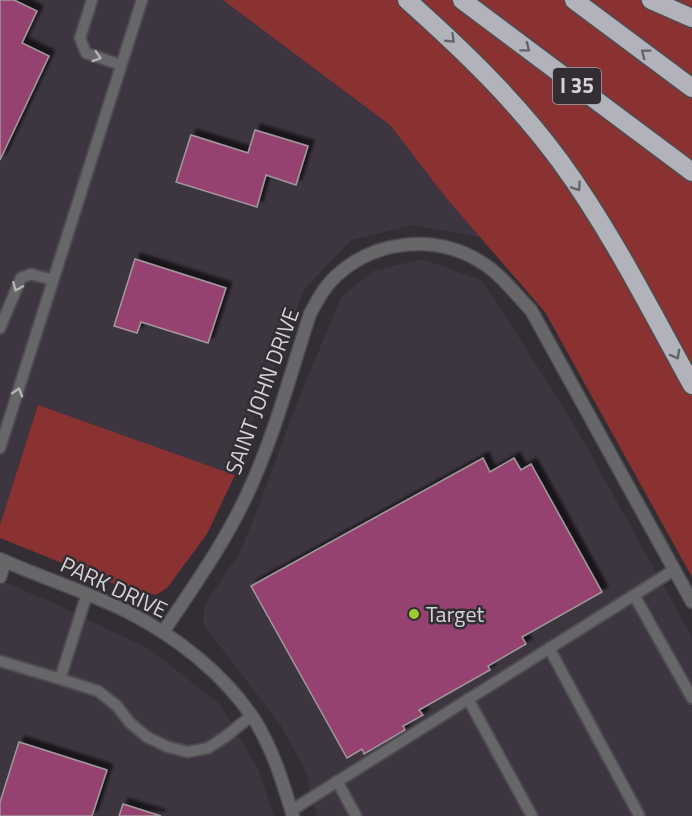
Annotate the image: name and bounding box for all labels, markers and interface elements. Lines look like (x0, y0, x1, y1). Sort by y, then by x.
one-way arrow (444, 32, 454, 43)
one-way arrow (519, 40, 530, 51)
one-way arrow (91, 50, 102, 62)
one-way arrow (641, 50, 652, 61)
road number: I 35 (553, 68, 601, 104)
one-way arrow (570, 180, 581, 191)
one-way arrow (12, 281, 24, 292)
street label: SAINT JOHN DRIVE (216, 303, 308, 479)
one-way arrow (668, 349, 680, 359)
one-way arrow (11, 387, 23, 398)
street label: PARK DRIVE (55, 547, 173, 627)
place label: Target (426, 597, 484, 631)
marker: Target (407, 607, 421, 621)

